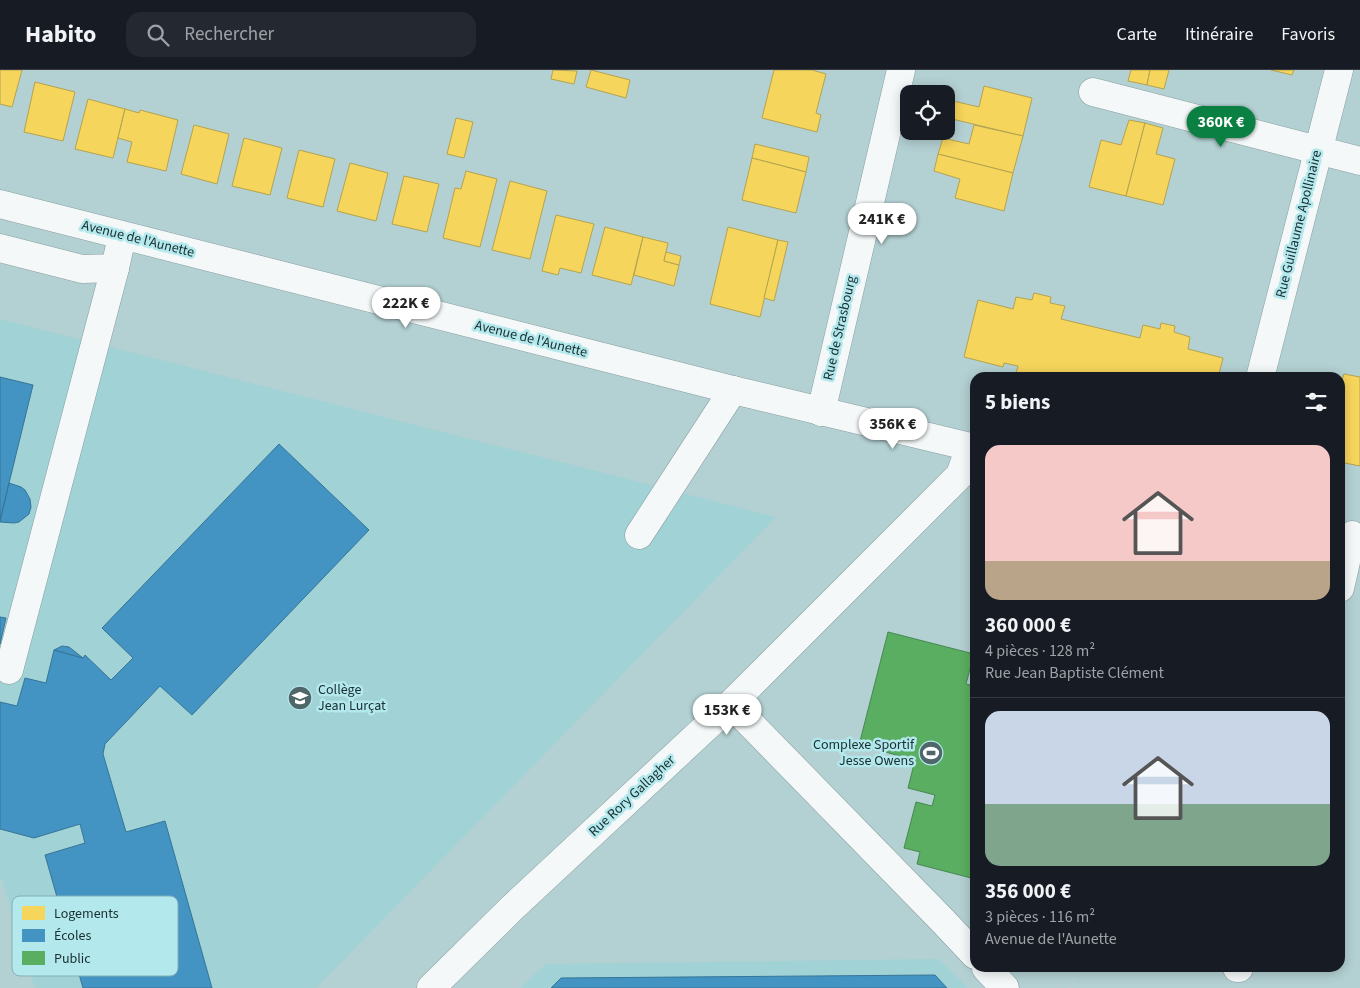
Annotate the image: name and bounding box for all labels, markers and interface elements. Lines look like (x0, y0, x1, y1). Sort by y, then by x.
search box (126, 12, 476, 57)
text: Habito (25, 17, 96, 52)
icon: search (144, 21, 172, 49)
text: Rechercher (184, 21, 274, 48)
text: Carte (1117, 22, 1157, 47)
text: Itinéraire (1185, 22, 1253, 47)
text: Favoris (1281, 22, 1335, 47)
map controls (900, 85, 955, 140)
button: locate (900, 85, 955, 140)
pin: 360K € (1180, 106, 1262, 148)
text: 360K € (1198, 111, 1244, 133)
street label: Rue Guillaume Apollinaire (1271, 148, 1327, 300)
pin: 241K € (841, 202, 923, 245)
text: 241K € (859, 208, 905, 230)
street label: Avenue de l'Aunette (80, 215, 196, 263)
street label: Rue de Strasbourg (818, 274, 862, 382)
pin: 222K € (365, 286, 447, 329)
text: 222K € (383, 292, 429, 314)
street label: Avenue de l'Aunette (473, 315, 589, 363)
text: 5 biens (985, 387, 1050, 417)
icon: filters (1302, 388, 1330, 416)
pin: 356K € (852, 408, 934, 450)
text: 356K € (870, 413, 916, 435)
icon: home (1113, 478, 1203, 568)
text: 360 000 € (985, 610, 1071, 640)
text: 4 pièces · 128 m² (985, 640, 1095, 662)
text: Rue Jean Baptiste Clément (985, 662, 1164, 684)
place label: Collège Jean Lurçat (318, 680, 386, 716)
school or university icon: Collège Jean Lurçat (287, 685, 313, 711)
pin: 153K € (686, 694, 768, 736)
text: 153K € (704, 699, 750, 721)
place label: Complexe Sportif Jesse Owens (813, 735, 915, 771)
sports icon: Complexe Sportif Jesse Owens (918, 740, 944, 766)
icon: home (1113, 743, 1203, 833)
street label: Rue Rory Gallagher (584, 751, 680, 841)
text: 356 000 € (985, 876, 1071, 906)
legend (12, 896, 178, 976)
text: Logements (54, 904, 119, 924)
text: 3 pièces · 116 m² (985, 906, 1095, 928)
text: Écoles (54, 926, 91, 946)
text: Avenue de l'Aunette (985, 928, 1117, 950)
text: Public (54, 949, 91, 969)

